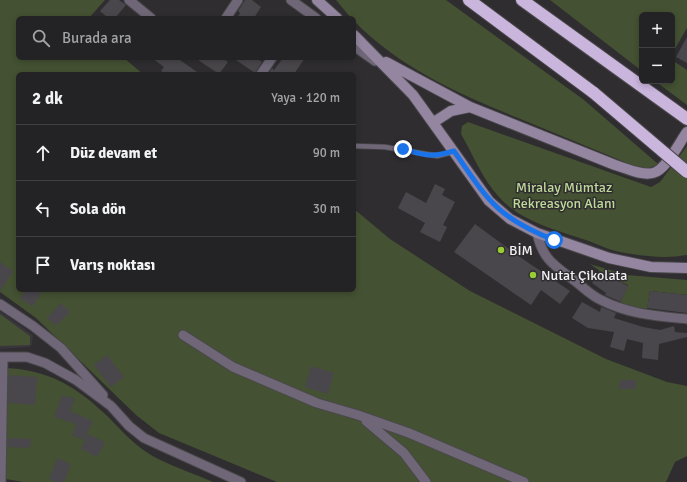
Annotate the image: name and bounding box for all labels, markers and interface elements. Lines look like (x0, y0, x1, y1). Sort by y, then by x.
map controls (639, 12, 675, 84)
button: + (639, 12, 675, 48)
search box (16, 16, 356, 60)
icon: search (30, 27, 52, 49)
text: Burada ara (62, 29, 132, 47)
button: − (639, 48, 675, 84)
text: 2 dk (32, 88, 63, 109)
text: Yaya · 120 m (271, 90, 340, 106)
route end (394, 140, 412, 158)
icon: ahead (32, 142, 54, 164)
text: Düz devam et (70, 144, 157, 162)
text: 90 m (313, 145, 340, 161)
park label: Miralay Mümtaz Rekreasyon Alanı (513, 179, 615, 212)
icon: left (32, 198, 54, 220)
text: Sola dön (70, 200, 126, 218)
text: 30 m (313, 201, 340, 217)
route start (545, 231, 563, 249)
place label: BİM (509, 242, 533, 259)
marker: BİM (496, 245, 506, 255)
icon: arrive (32, 254, 54, 276)
text: Varış noktası (70, 256, 155, 274)
place label: Nutat Çikolata (541, 267, 627, 284)
marker: Nutat Çikolata (528, 270, 538, 280)

